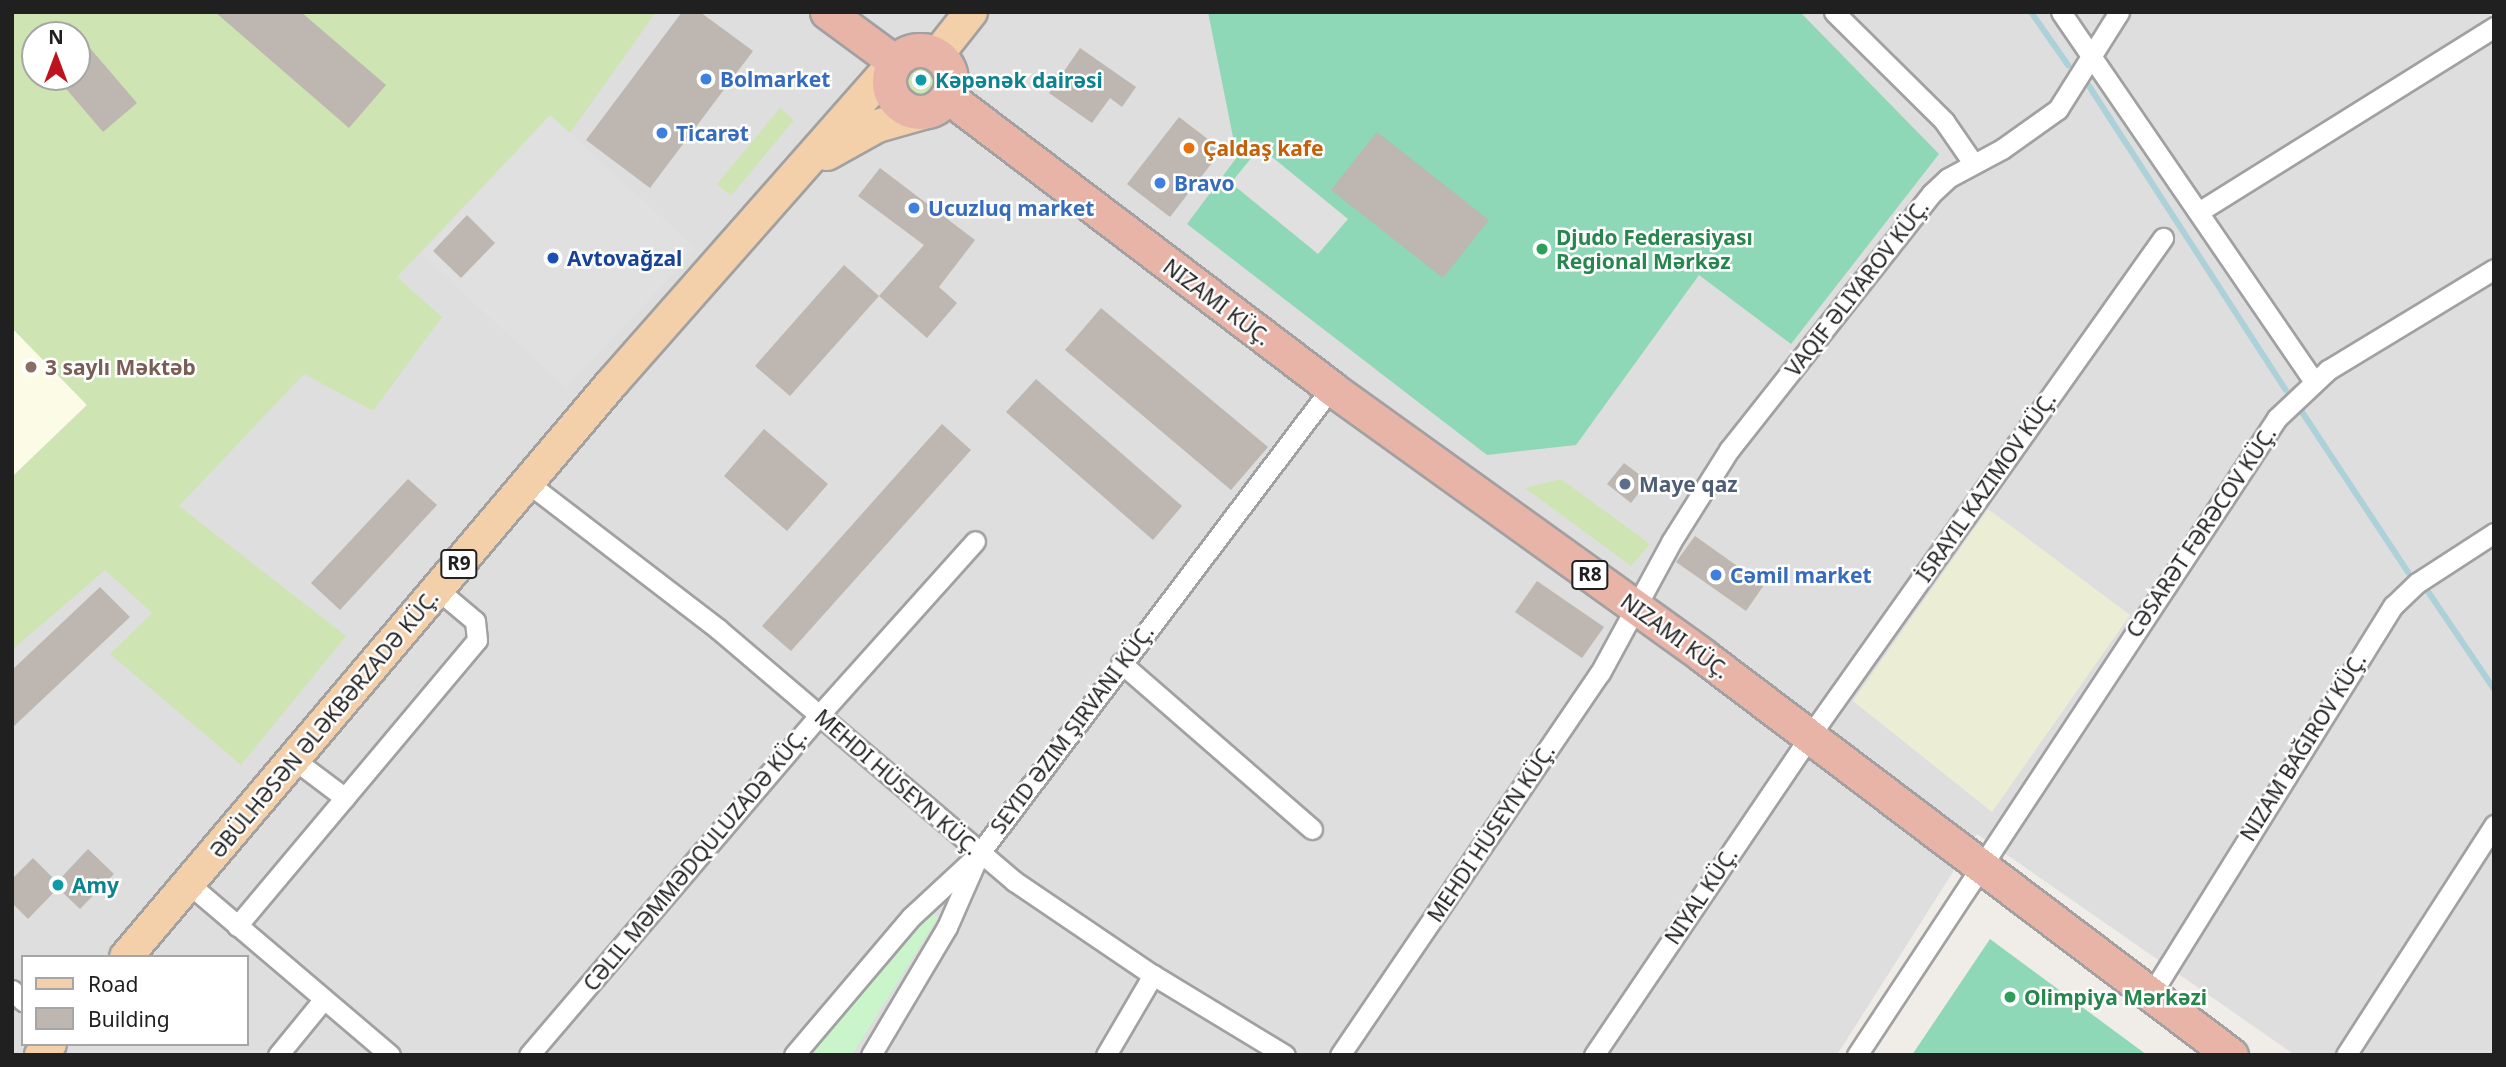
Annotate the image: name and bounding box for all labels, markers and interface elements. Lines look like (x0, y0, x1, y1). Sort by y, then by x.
north arrow (21, 21, 91, 91)
text: N (48, 24, 64, 50)
place label: Bolmarket (720, 66, 830, 92)
place label: Kəpənək dairəsi (935, 67, 1103, 93)
marker: Bolmarket (698, 71, 714, 87)
marker: Kəpənək dairəsi (913, 72, 929, 88)
place label: Ticarət (676, 120, 749, 146)
marker: Ticarət (654, 125, 670, 141)
place label: Çaldaş kafe (1203, 135, 1323, 161)
marker: Çaldaş kafe (1181, 140, 1197, 156)
place label: Bravo (1174, 170, 1235, 196)
marker: Bravo (1152, 175, 1168, 191)
place label: Ucuzluq market (928, 195, 1094, 221)
street label: VAQIF ƏLIYAROV KÜÇ. (1780, 195, 1934, 381)
marker: Ucuzluq market (906, 200, 922, 216)
place label: Djudo Federasiyası Regional Mərkəz (1556, 224, 1753, 274)
marker: Djudo Federasiyası Regional Mərkəz (1534, 241, 1550, 257)
place label: Avtovağzal (567, 245, 682, 271)
marker: Avtovağzal (545, 250, 561, 266)
street label: NIZAMI KÜÇ. (1159, 254, 1275, 350)
place label: 3 saylı Məktəb (45, 354, 196, 380)
marker: 3 saylı Məktəb (23, 359, 39, 375)
street label: İSRAYIL KAZIMOV KÜÇ. (1911, 387, 2061, 587)
street label: CƏSARƏT FƏRƏCOV KÜÇ. (2121, 422, 2281, 642)
place label: Maye qaz (1639, 471, 1738, 497)
marker: Maye qaz (1617, 476, 1633, 492)
road number: R9 (440, 548, 478, 580)
road number: R8 (1571, 560, 1609, 590)
place label: Cəmil market (1730, 562, 1872, 588)
marker: Cəmil market (1708, 567, 1724, 583)
street label: ƏBÜLHƏSƏN ƏLƏKBƏRZADƏ KÜÇ. (205, 585, 443, 863)
street label: NIZAMI KÜÇ. (1616, 588, 1734, 684)
street label: SEYID ƏZIM ŞIRVANI KÜÇ. (985, 620, 1159, 838)
street label: NIZAM BAĞIROV KÜÇ. (2235, 648, 2371, 846)
street label: MEHDI HÜSEYN KÜÇ. (810, 704, 984, 860)
street label: CƏLIL MƏMMƏDQULUZADƏ KÜÇ. (578, 724, 812, 996)
street label: MEHDI HÜSEYN KÜÇ. (1422, 739, 1560, 927)
street label: NIYAL KÜÇ. (1660, 843, 1742, 949)
place label: Amy (72, 872, 119, 898)
marker: Amy (50, 877, 66, 893)
legend (21, 955, 248, 1046)
text: Road (88, 970, 138, 998)
place label: Olimpiya Mərkəzi (2024, 984, 2207, 1010)
marker: Olimpiya Mərkəzi (2002, 989, 2018, 1005)
text: Building (88, 1005, 170, 1033)

